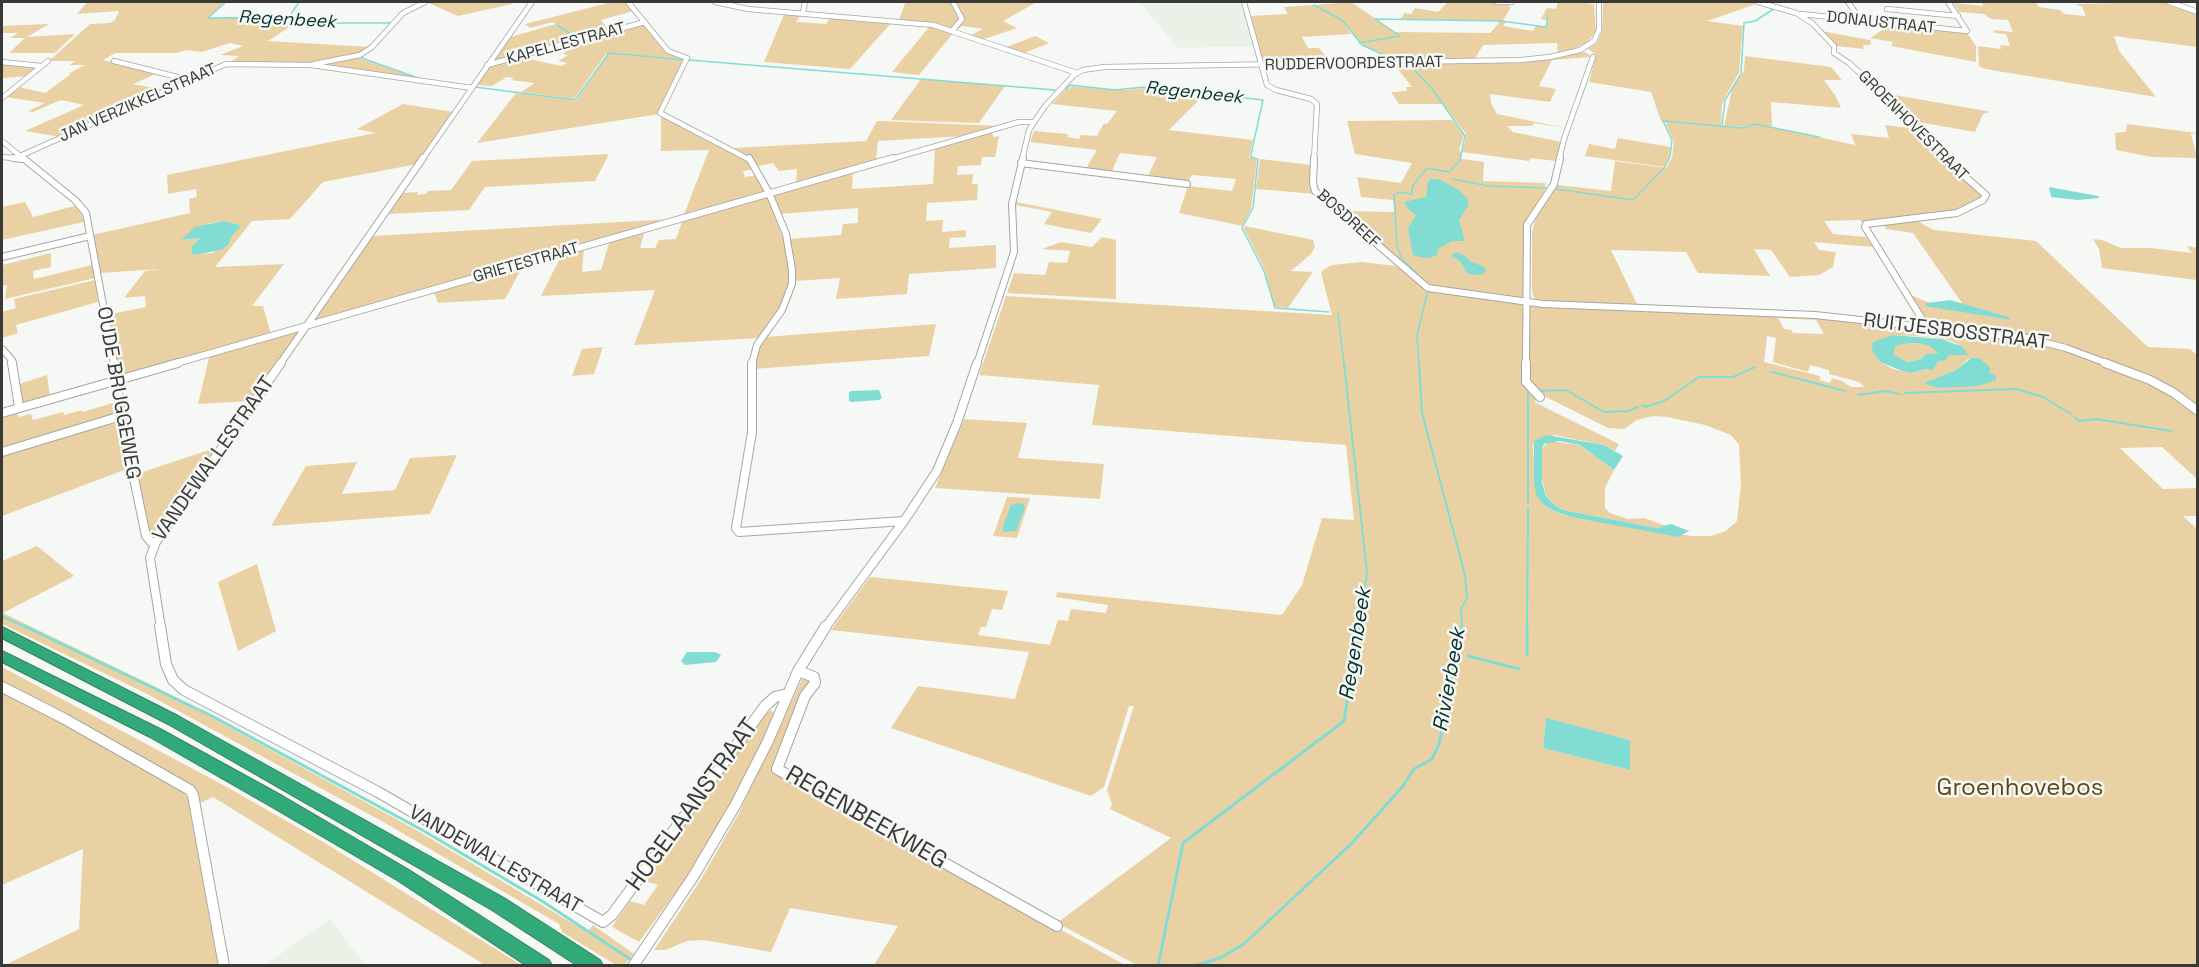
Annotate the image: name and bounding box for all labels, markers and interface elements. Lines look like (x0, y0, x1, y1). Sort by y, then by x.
water label: Regenbeek (238, 7, 336, 33)
street label: DONAUSTRAAT (1825, 8, 1937, 38)
street label: KAPELLESTRAAT (505, 19, 627, 69)
street label: RUDDERVOORDESTRAAT (1265, 53, 1443, 75)
street label: JAN VERZIKKELSTRAAT (56, 60, 220, 146)
street label: GROENHOVESTRAAT (1854, 67, 1972, 185)
water label: Regenbeek (1144, 77, 1244, 109)
street label: BOSDREEF (1312, 186, 1384, 252)
street label: GRIETESTRAAT (471, 239, 581, 287)
street label: OUDE BRUGGEWEG (91, 305, 145, 481)
street label: RUITJESBOSSTRAAT (1862, 309, 2050, 355)
street label: VANDEWALLESTRAAT (148, 372, 280, 546)
water label: Regenbeek (1335, 586, 1377, 702)
water label: Rivierbeek (1428, 626, 1472, 734)
street label: HOGELAANSTRAAT (621, 713, 765, 897)
street label: REGENBEEKWEG (780, 760, 952, 876)
park label: Groenhovebos (1937, 774, 2103, 802)
street label: VANDEWALLESTRAAT (404, 801, 586, 919)

